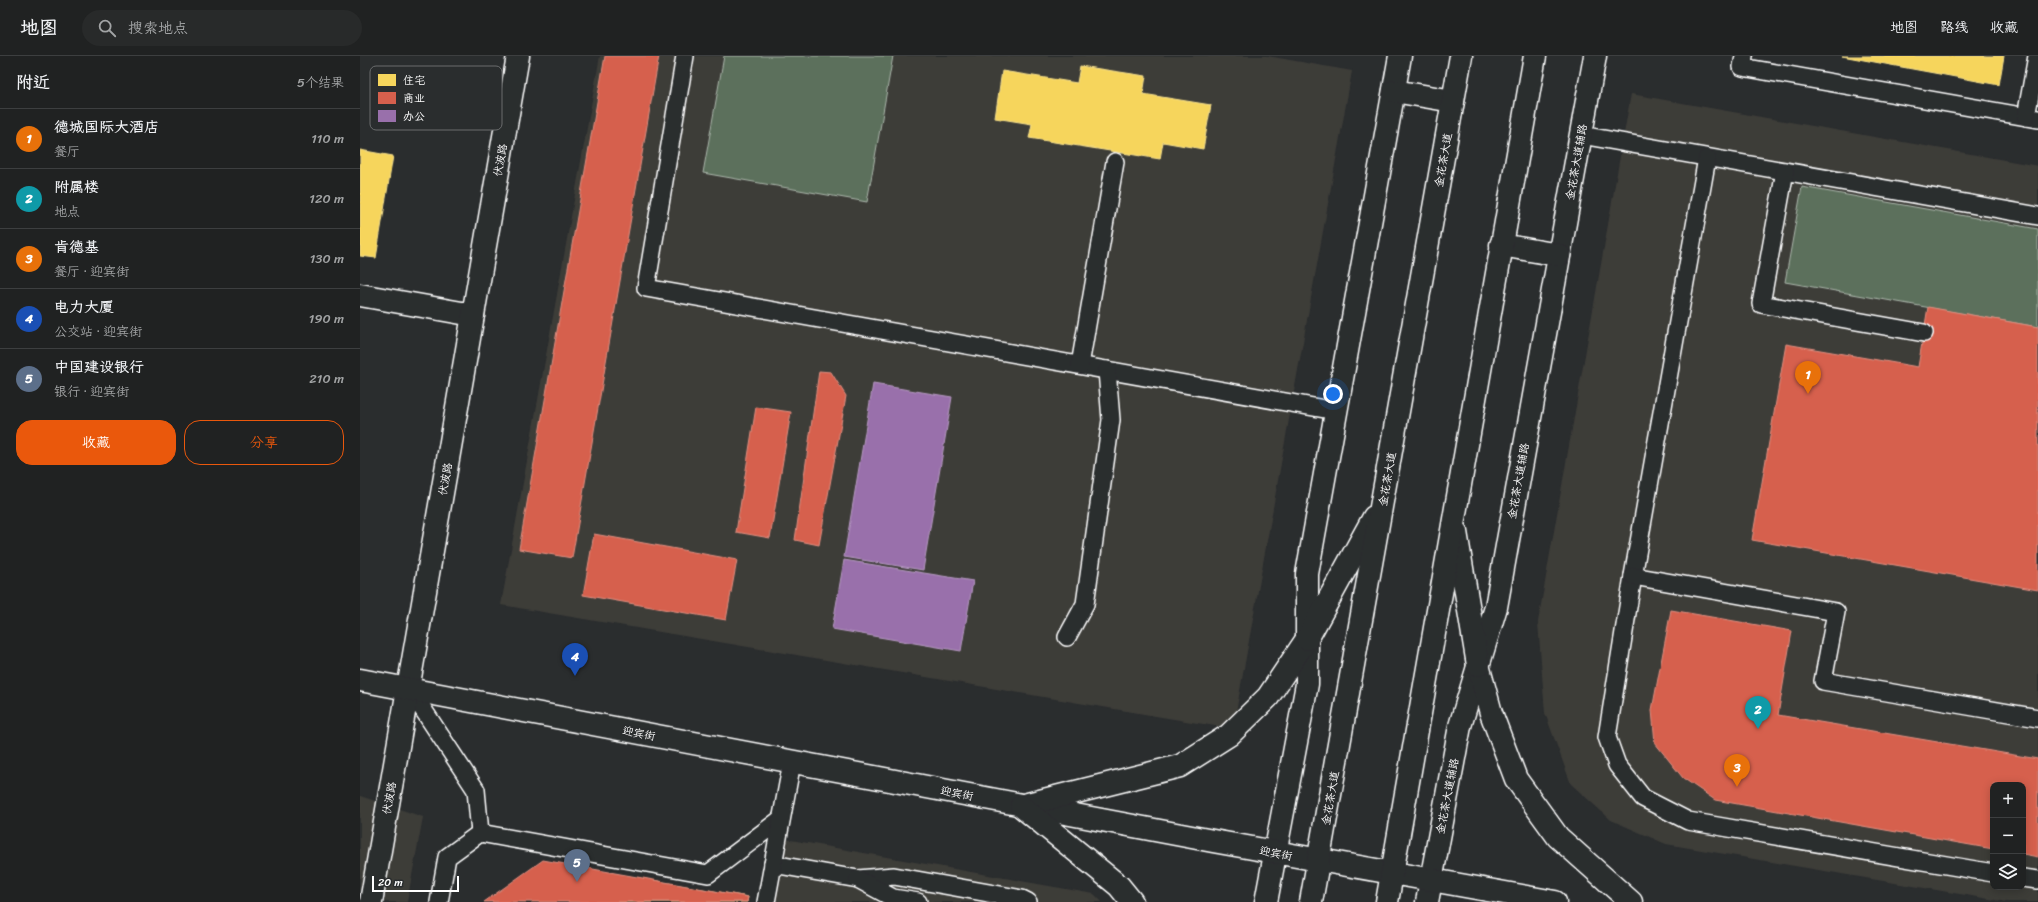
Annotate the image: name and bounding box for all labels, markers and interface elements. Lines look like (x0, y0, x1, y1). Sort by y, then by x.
search box (82, 10, 362, 46)
text: 地图 (20, 11, 58, 44)
text: 搜索地点 (128, 15, 188, 41)
text: 地图 (1890, 15, 1918, 40)
text: 路线 (1940, 15, 1968, 40)
text: 收藏 (1990, 15, 2018, 40)
icon: search (96, 17, 118, 39)
legend (370, 66, 502, 130)
text: 附近 (16, 67, 50, 97)
text: 5个结果 (297, 71, 344, 94)
text: 住宅 (403, 71, 425, 90)
text: 商业 (403, 89, 425, 108)
text: 办公 (403, 107, 425, 126)
text: 德城国际大酒店 (54, 114, 159, 140)
street label: 金花茶大道辅路 (1560, 123, 1593, 202)
text: 1 (26, 127, 32, 150)
text: 110 m (311, 127, 344, 150)
street label: 金花茶大道 (1429, 131, 1458, 189)
text: 餐厅 (54, 140, 80, 163)
street label: 伏波路 (488, 142, 513, 178)
text: 附属楼 (54, 174, 99, 200)
text: 2 (25, 187, 33, 210)
text: 120 m (309, 187, 344, 210)
text: 地点 (54, 200, 80, 223)
text: 肯德基 (54, 234, 99, 260)
text: 3 (25, 247, 33, 270)
text: 130 m (310, 247, 344, 270)
text: 餐厅 · 迎宾街 (54, 260, 129, 283)
text: 电力大厦 (54, 294, 114, 320)
text: 4 (25, 307, 33, 330)
text: 190 m (309, 307, 344, 330)
text: 公交站 · 迎宾街 (54, 320, 142, 343)
text: 中国建设银行 (54, 354, 144, 380)
pin: 1 (1795, 361, 1821, 394)
text: 5 (25, 367, 33, 390)
text: 210 m (309, 367, 344, 390)
text: 银行 · 迎宾街 (54, 380, 129, 403)
your location (1323, 384, 1343, 404)
button: 收藏 (16, 420, 176, 465)
button: 分享 (184, 420, 344, 465)
street label: 金花茶大道辅路 (1502, 442, 1535, 521)
street label: 金花茶大道 (1373, 450, 1402, 508)
street label: 伏波路 (433, 461, 458, 497)
pin: 4 (562, 643, 588, 676)
pin: 2 (1745, 696, 1771, 729)
street label: 迎宾街 (621, 721, 658, 746)
pin: 3 (1724, 754, 1750, 787)
street label: 金花茶大道辅路 (1431, 756, 1464, 836)
street label: 金花茶大道 (1316, 769, 1345, 827)
street label: 伏波路 (377, 780, 402, 816)
street label: 迎宾街 (939, 781, 976, 806)
map controls (1990, 782, 2026, 890)
button: + (1990, 782, 2026, 818)
button: − (1990, 818, 2026, 854)
street label: 迎宾街 (1258, 841, 1295, 866)
pin: 5 (564, 849, 590, 882)
button: layers (1990, 854, 2026, 890)
text: 20 m (378, 873, 403, 892)
scale bar (372, 874, 459, 893)

